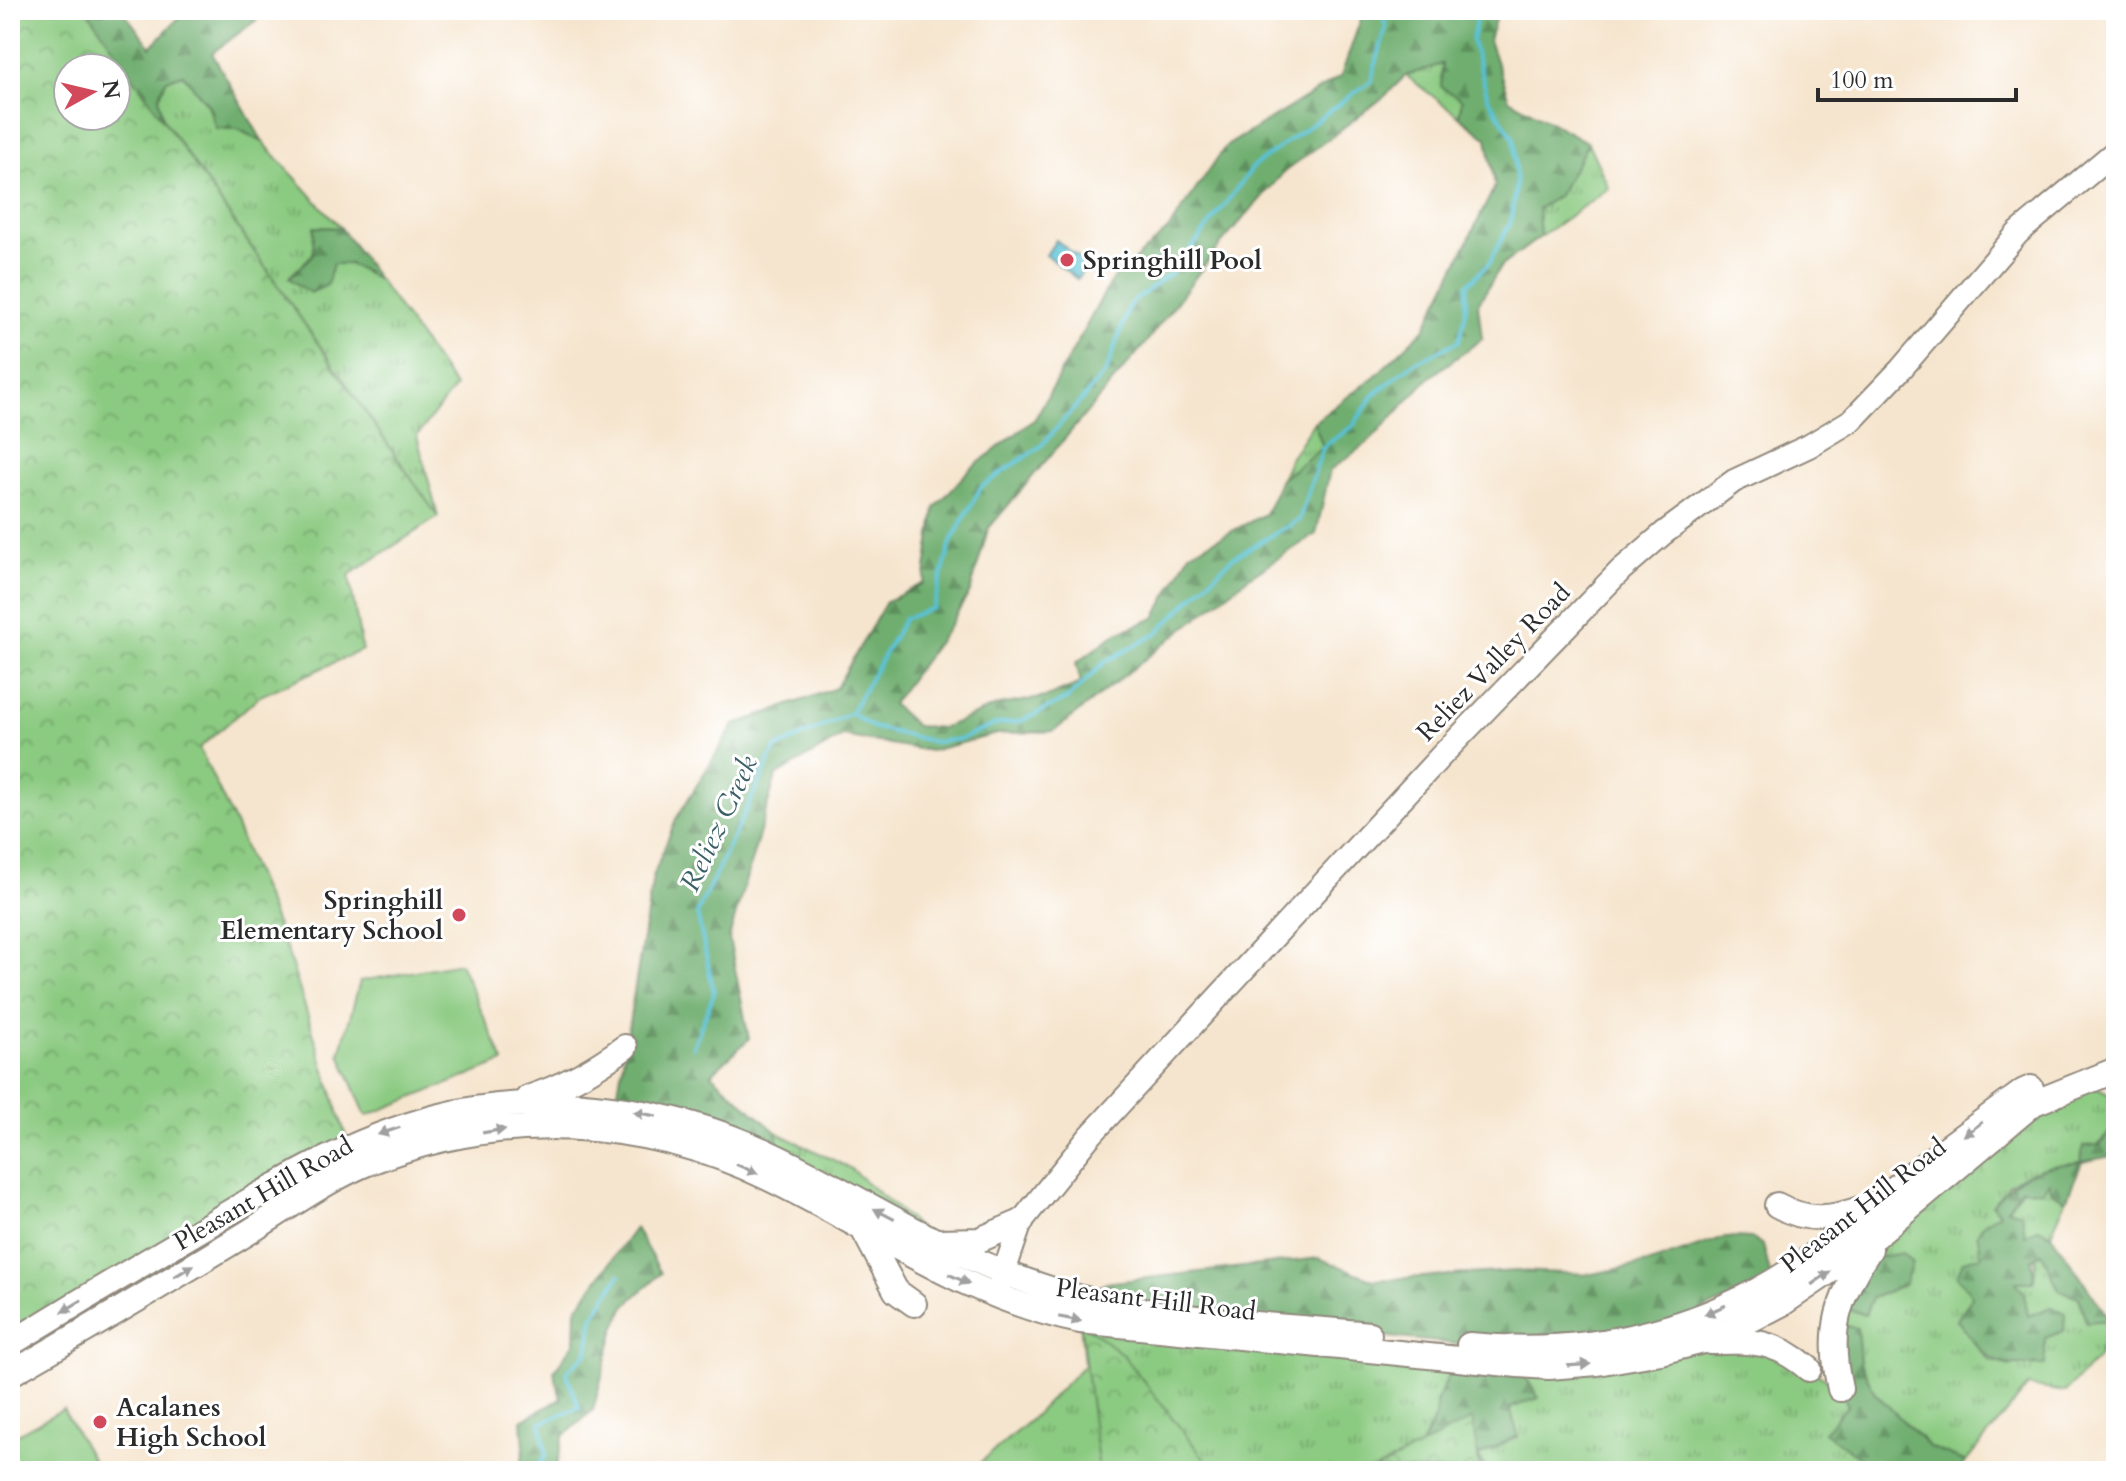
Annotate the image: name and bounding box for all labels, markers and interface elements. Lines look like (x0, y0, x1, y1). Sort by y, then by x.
north arrow (52, 52, 132, 132)
scale bar (1818, 52, 2016, 102)
text: 100 m (1830, 64, 1894, 97)
text: N (95, 78, 127, 101)
place label: Springhill Pool (1083, 243, 1262, 278)
marker: Springhill Pool (1058, 251, 1076, 269)
street label: Reliez Valley Road (1409, 575, 1578, 749)
water label: Reliez Creek (671, 749, 767, 898)
place label: Springhill Elementary School (220, 883, 443, 948)
marker: Springhill Elementary School (450, 906, 468, 924)
one-way arrow (632, 1108, 657, 1120)
one-way arrow (1963, 1121, 1983, 1137)
one-way arrow (376, 1125, 400, 1137)
one-way arrow (482, 1125, 507, 1137)
street label: Pleasant Hill Road (167, 1128, 359, 1259)
street label: Pleasant Hill Road (1773, 1130, 1954, 1281)
one-way arrow (735, 1162, 759, 1175)
one-way arrow (872, 1207, 895, 1220)
one-way arrow (173, 1264, 195, 1278)
street label: Pleasant Hill Road (1054, 1270, 1258, 1329)
one-way arrow (1810, 1271, 1831, 1287)
one-way arrow (948, 1272, 971, 1286)
one-way arrow (61, 1299, 83, 1313)
one-way arrow (1703, 1303, 1727, 1317)
one-way arrow (1058, 1313, 1083, 1326)
one-way arrow (1567, 1358, 1592, 1371)
place label: Acalanes High School (116, 1390, 267, 1455)
marker: Acalanes High School (91, 1413, 109, 1431)

